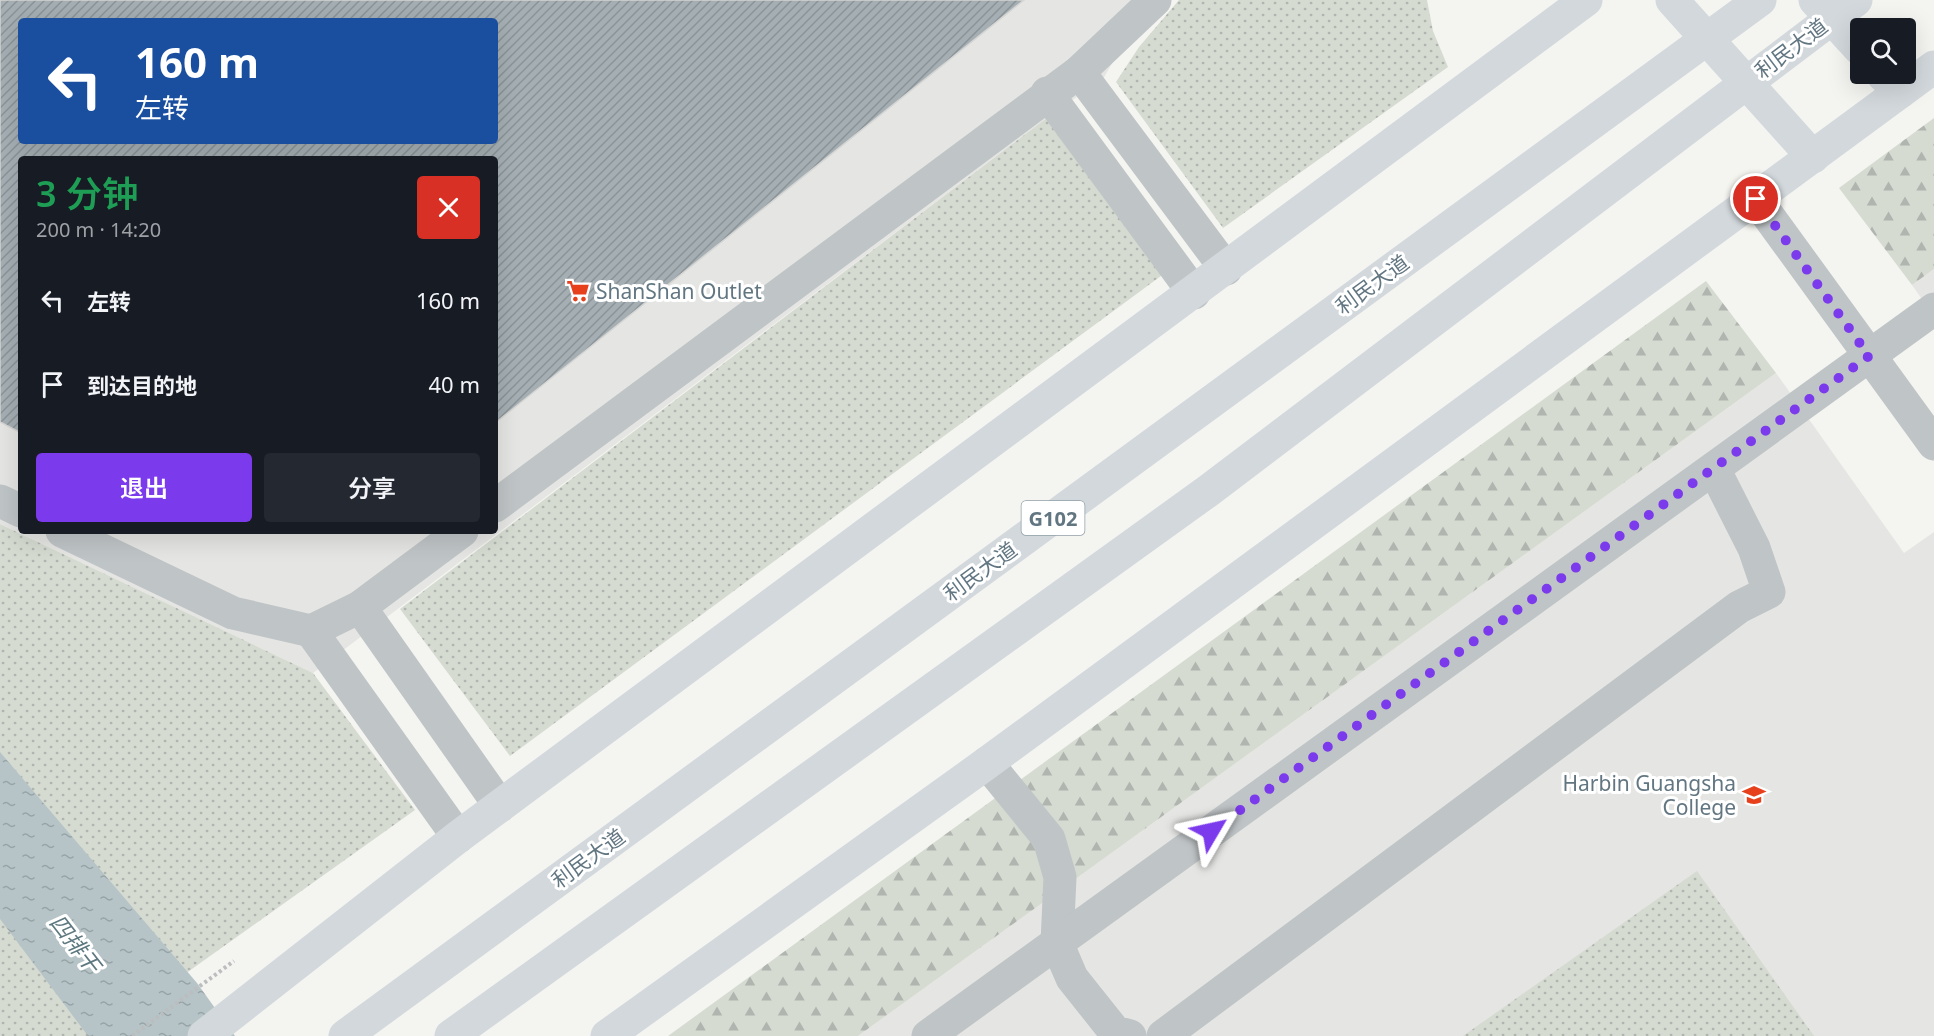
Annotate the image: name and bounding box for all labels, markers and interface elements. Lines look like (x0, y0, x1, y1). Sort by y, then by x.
street label: 利民大道 (1749, 12, 1833, 84)
map controls (1850, 18, 1916, 84)
button: search (1850, 18, 1916, 84)
text: 160 m (135, 33, 259, 90)
icon: left (36, 42, 114, 120)
text: 左转 (135, 89, 189, 126)
text: 3 分钟 (36, 169, 138, 218)
pin (1730, 173, 1781, 224)
button: close (417, 176, 480, 239)
icon: arrive (1739, 182, 1772, 215)
text: 200 m · 14:20 (36, 216, 161, 243)
street label: 利民大道 (1330, 248, 1414, 320)
place label: ShanShan Outlet (596, 277, 762, 305)
supermarket icon: ShanShan Outlet (565, 278, 591, 304)
icon: left (36, 284, 69, 317)
text: 160 m (416, 285, 480, 315)
text: 左转 (87, 286, 131, 316)
icon: arrive (36, 368, 69, 401)
text: 40 m (429, 369, 480, 399)
text: 到达目的地 (87, 370, 197, 400)
button: 退出 (36, 453, 252, 522)
button: 分享 (264, 453, 480, 522)
road number: G102 (1022, 501, 1084, 535)
street label: 利民大道 (938, 535, 1022, 607)
place label: Harbin Guangsha College (1562, 769, 1736, 821)
school or university icon: Harbin Guangsha College (1741, 782, 1767, 808)
position arrow (1179, 799, 1243, 863)
street label: 利民大道 (546, 822, 630, 894)
water label: 四排干 (44, 908, 110, 981)

